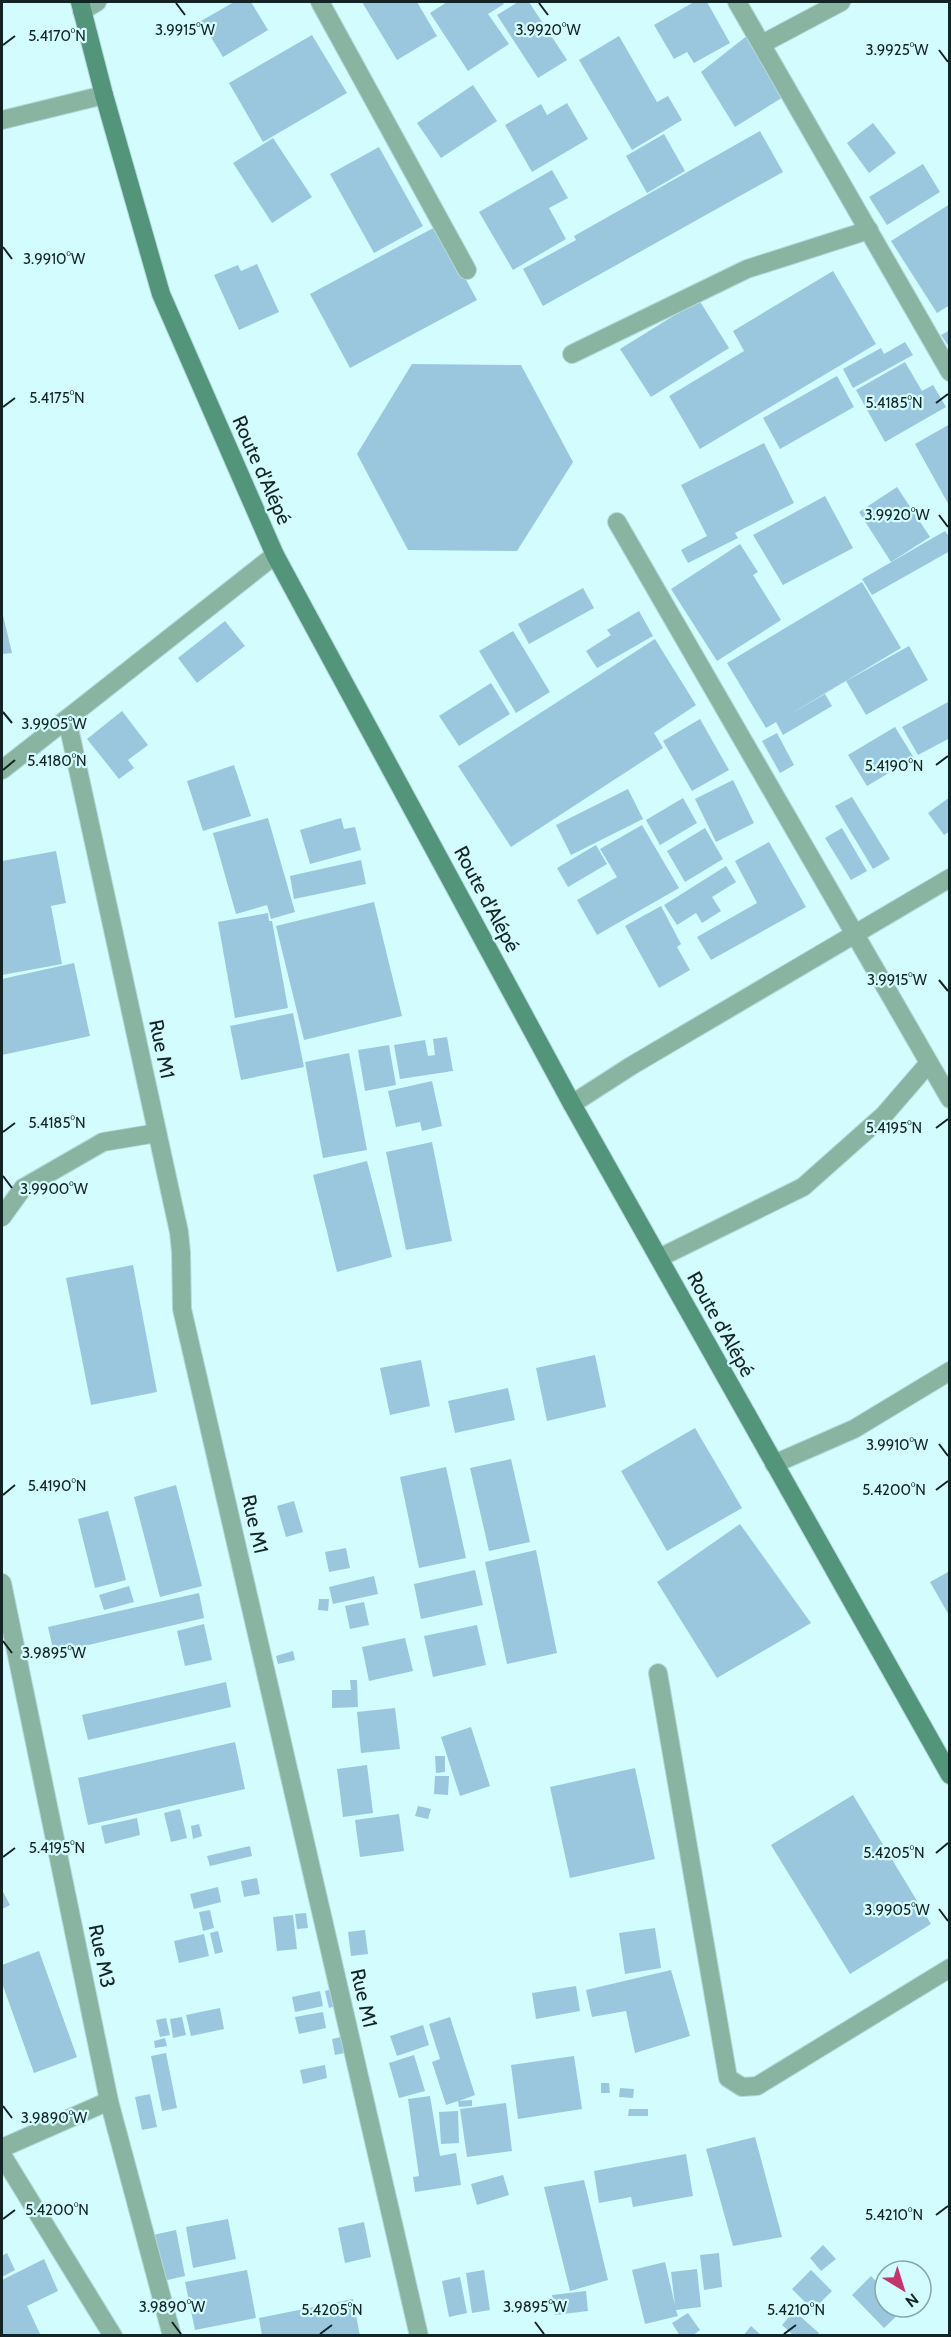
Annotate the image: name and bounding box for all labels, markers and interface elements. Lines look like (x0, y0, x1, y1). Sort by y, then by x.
text: 3.9915°W (155, 21, 216, 39)
text: 3.9920°W (515, 21, 581, 39)
text: 5.4170°N (28, 27, 86, 45)
text: 3.9925°W (866, 41, 929, 59)
text: 3.9910°W (23, 250, 86, 268)
text: 5.4175°N (29, 389, 85, 407)
text: 5.4185°N (866, 394, 922, 412)
street label: Route d'Alépé (227, 412, 297, 528)
text: 3.9920°W (864, 506, 930, 524)
text: 3.9905°W (21, 715, 88, 733)
text: 5.4180°N (27, 752, 87, 770)
text: 5.4190°N (865, 757, 923, 775)
street label: Route d'Alépé (449, 842, 525, 956)
text: 3.9915°W (867, 971, 928, 989)
street label: Rue M1 (144, 1017, 180, 1081)
text: 5.4185°N (29, 1114, 85, 1132)
text: 5.4195°N (866, 1119, 922, 1137)
text: 3.9900°W (20, 1180, 89, 1198)
street label: Route d'Alépé (682, 1267, 760, 1381)
text: 3.9910°W (866, 1436, 929, 1454)
text: 5.4190°N (28, 1477, 86, 1495)
text: 5.4200°N (862, 1481, 926, 1499)
street label: Rue M1 (237, 1492, 273, 1556)
text: 3.9895°W (22, 1644, 87, 1662)
text: 5.4195°N (29, 1839, 85, 1857)
text: 5.4205°N (863, 1844, 925, 1862)
text: 3.9905°W (864, 1901, 931, 1919)
street label: Rue M3 (84, 1922, 120, 1990)
street label: Rue M1 (346, 1966, 382, 2030)
text: 3.9890°W (21, 2109, 88, 2127)
text: 5.4200°N (25, 2201, 89, 2219)
text: 5.4210°N (865, 2206, 923, 2224)
north arrow (873, 2259, 933, 2319)
text: N (902, 2289, 922, 2311)
text: 3.9890°W (139, 2298, 206, 2316)
text: 3.9895°W (503, 2298, 568, 2316)
text: 5.4205°N (301, 2301, 363, 2319)
text: 5.4210°N (767, 2301, 825, 2319)

